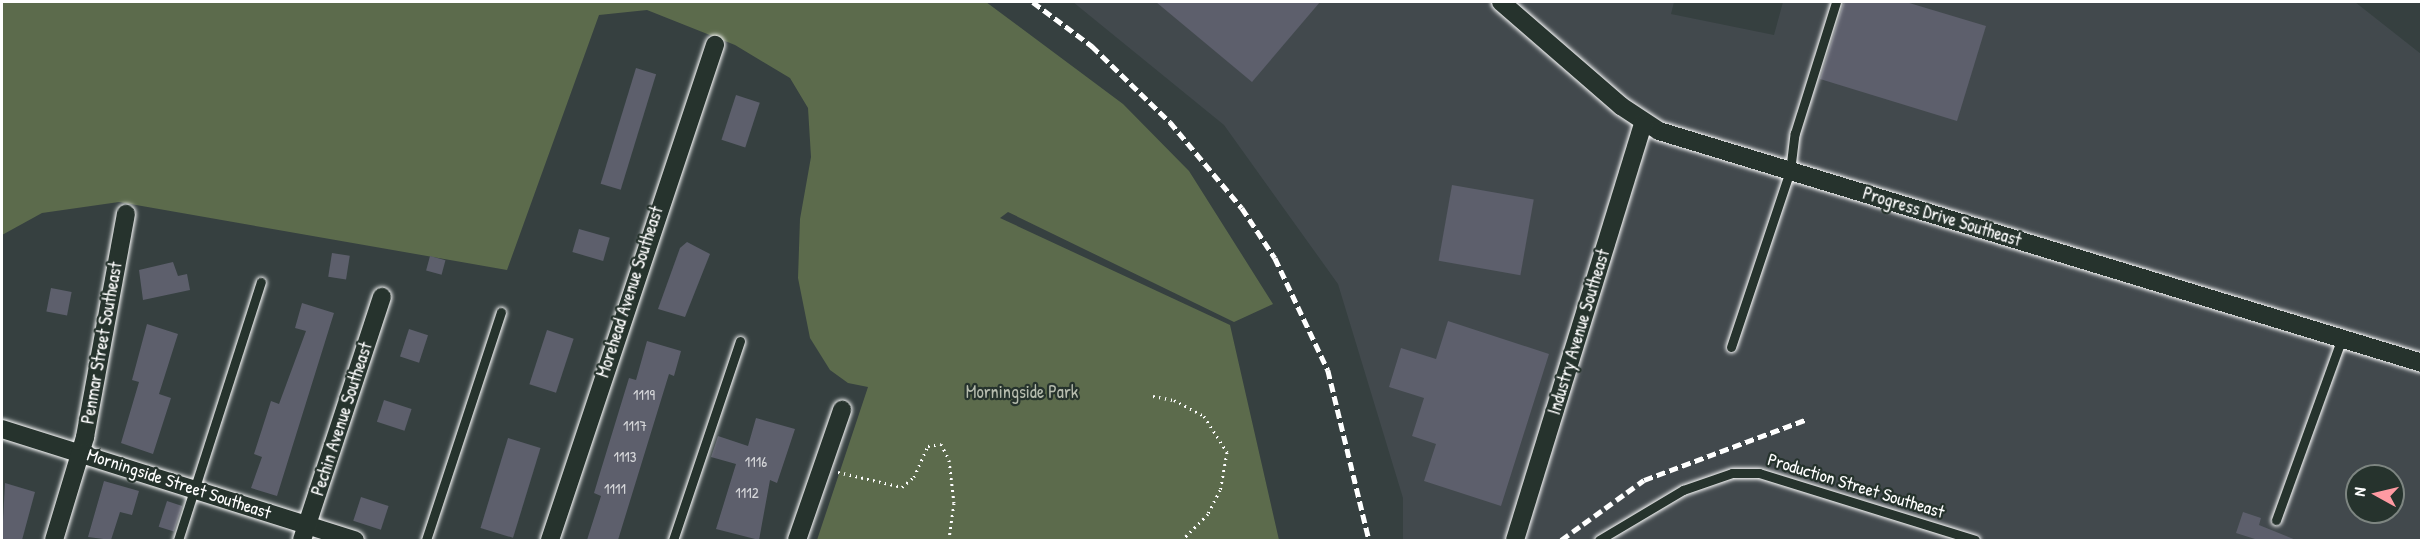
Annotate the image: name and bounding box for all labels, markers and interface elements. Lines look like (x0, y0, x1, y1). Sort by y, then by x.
street label: Progress Drive Southeast (1860, 183, 2024, 251)
street label: Morehead Avenue Southeast (592, 204, 668, 380)
street label: Industry Avenue Southeast (1544, 247, 1614, 417)
street label: Penmar Street Southeast (77, 260, 127, 426)
street label: Pechin Avenue Southeast (307, 339, 377, 499)
park label: Morningside Park (966, 381, 1078, 403)
house number: 1119 (633, 386, 655, 404)
house number: 1117 (623, 417, 647, 435)
street label: Morningside Street Southeast (84, 444, 274, 524)
house number: 1113 (613, 448, 637, 466)
street label: Production Street Southeast (1765, 449, 1947, 523)
house number: 1116 (745, 453, 767, 471)
north arrow (2345, 464, 2405, 524)
house number: 1111 (604, 480, 626, 498)
house number: 1112 (735, 484, 759, 502)
text: N (2348, 486, 2371, 498)

